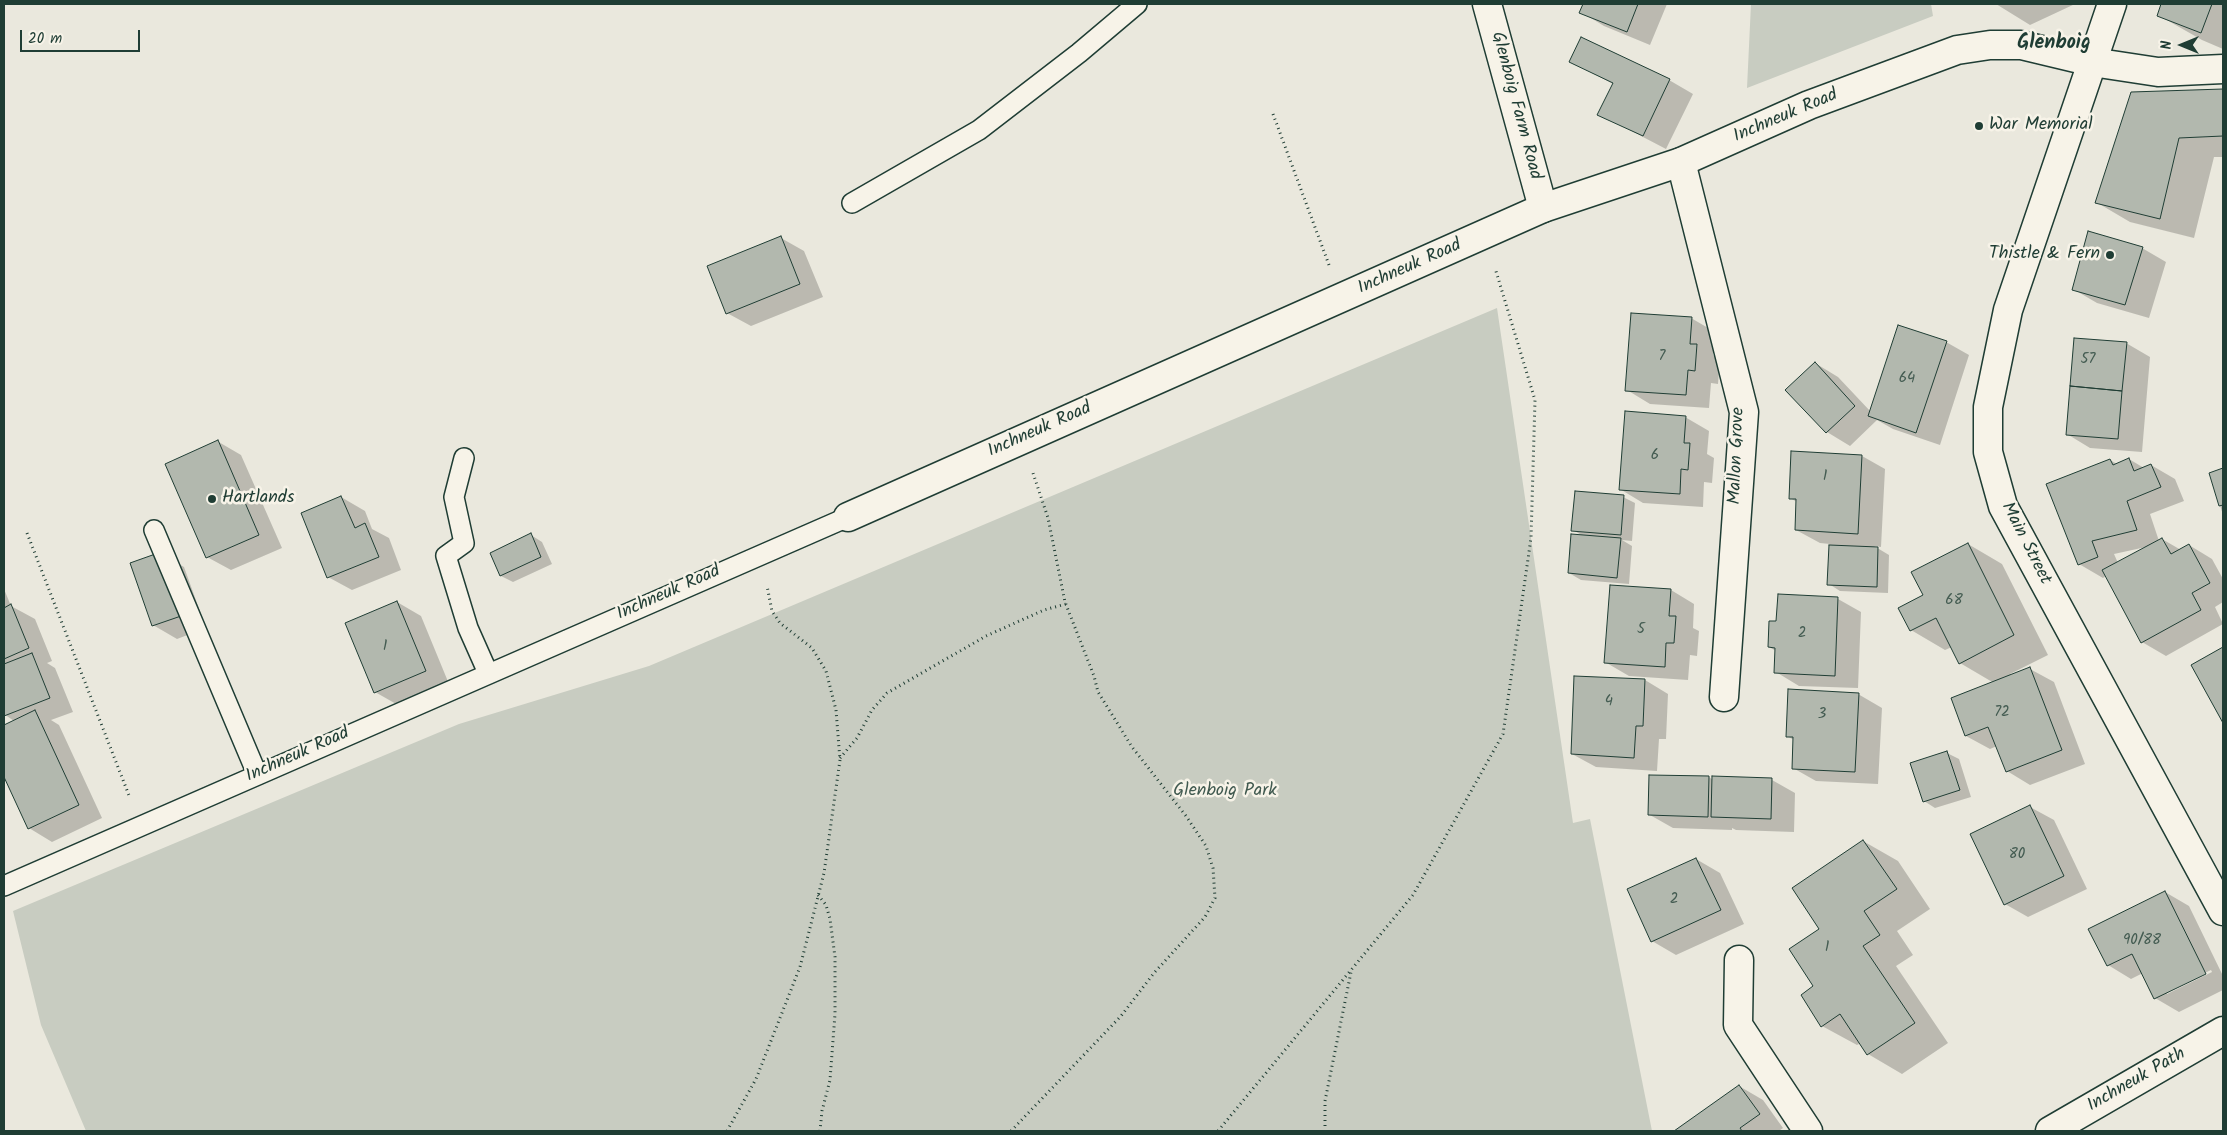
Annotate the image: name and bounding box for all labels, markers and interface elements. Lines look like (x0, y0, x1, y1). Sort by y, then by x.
scale bar (22, 20, 142, 52)
north arrow (2157, 20, 2207, 70)
text: 20 m (28, 27, 62, 51)
street label: Glenboig Farm Road (1485, 30, 1545, 182)
district label: Glenboig (2017, 33, 2091, 57)
text: N (2156, 41, 2178, 49)
street label: Inchneuk Road (1731, 85, 1841, 149)
place label: War Memorial (1989, 115, 2093, 137)
marker: War Memorial (1973, 120, 1985, 132)
street label: Inchneuk Road (1355, 236, 1465, 300)
place label: Thistle & Fern (1989, 244, 2100, 266)
marker: Thistle & Fern (2104, 249, 2116, 261)
house number: 7 (1659, 348, 1665, 366)
house number: 57 (2081, 351, 2095, 369)
house number: 64 (1899, 370, 1915, 388)
street label: Inchneuk Road (985, 399, 1095, 463)
street label: Mallon Grove (1726, 407, 1750, 505)
house number: 6 (1651, 447, 1659, 465)
house number: 1 (1823, 468, 1827, 486)
place label: Hartlands (222, 488, 295, 510)
marker: Hartlands (206, 493, 218, 505)
street label: Main Street (1995, 499, 2055, 589)
street label: Inchneuk Road (614, 562, 724, 626)
house number: 68 (1945, 592, 1963, 610)
house number: 5 (1637, 621, 1645, 639)
house number: 2 (1798, 625, 1806, 643)
house number: 1 (383, 638, 387, 656)
house number: 4 (1605, 693, 1613, 711)
house number: 72 (1994, 704, 2010, 722)
house number: 3 (1818, 706, 1826, 724)
street label: Inchneuk Road (243, 724, 353, 788)
park label: Glenboig Park (1173, 781, 1277, 803)
house number: 80 (2009, 846, 2025, 864)
house number: 2 (1670, 891, 1678, 909)
house number: 90/88 (2123, 932, 2161, 950)
house number: 1 (1825, 939, 1829, 957)
street label: Inchneuk Path (2084, 1044, 2190, 1118)

